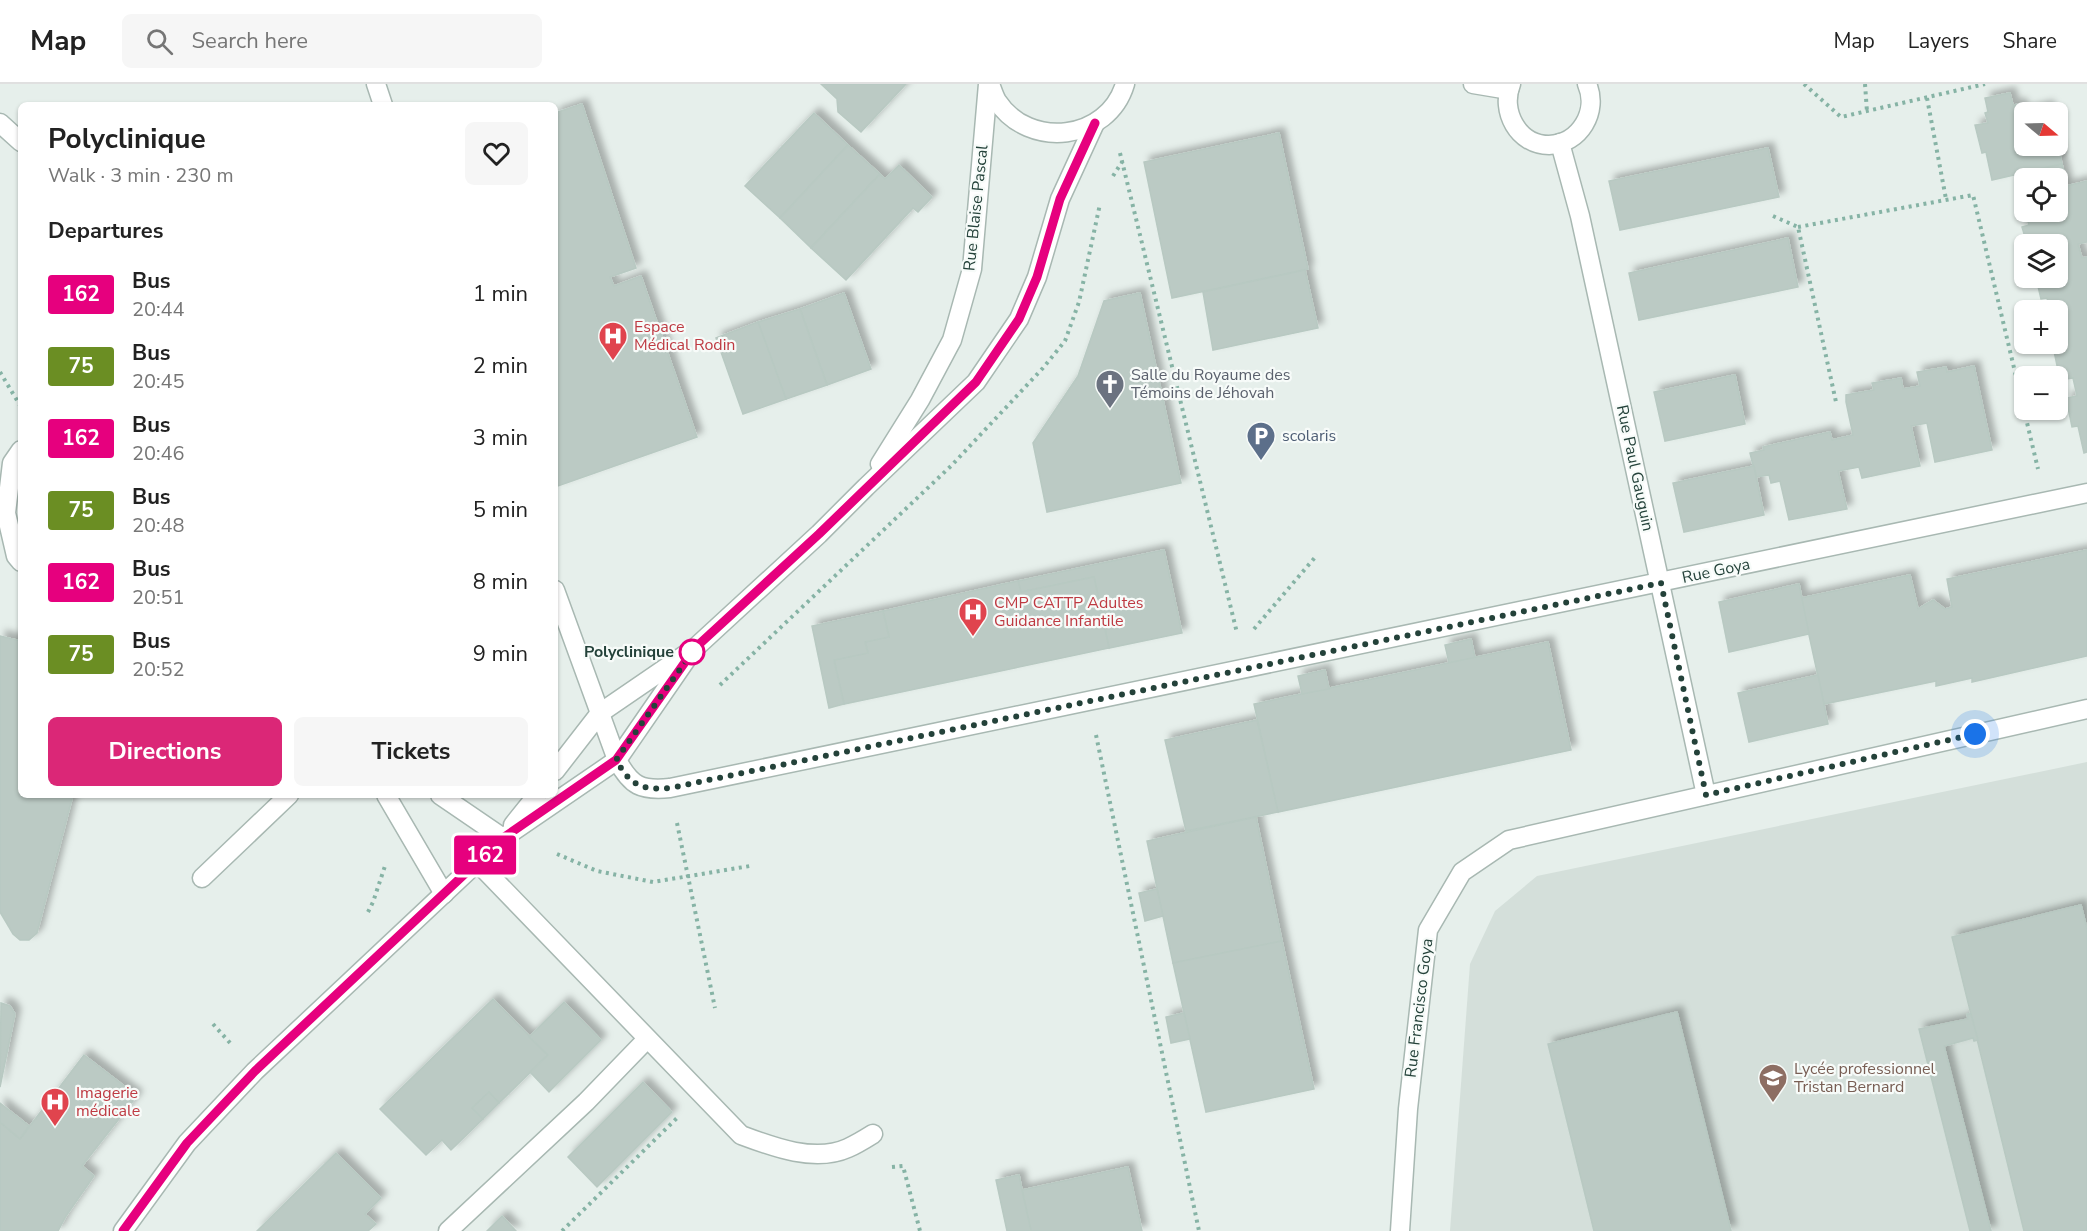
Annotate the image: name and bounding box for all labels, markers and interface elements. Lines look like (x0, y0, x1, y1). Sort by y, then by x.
search box (122, 14, 542, 68)
text: Map (30, 22, 86, 60)
icon: search (143, 25, 176, 58)
text: Search here (191, 26, 308, 56)
text: Map (1833, 27, 1875, 55)
text: Layers (1908, 27, 1969, 55)
text: Share (2002, 27, 2057, 55)
north arrow (2014, 102, 2068, 156)
map controls (2014, 102, 2068, 420)
text: Polyclinique (48, 120, 206, 158)
button: heart (465, 122, 528, 185)
street label: Rue Blaise Pascal (958, 144, 994, 272)
text: Walk · 3 min · 230 m (48, 162, 234, 189)
button: locate (2014, 168, 2068, 222)
text: Departures (48, 216, 163, 246)
button: layers (2014, 234, 2068, 288)
text: Bus (132, 266, 171, 296)
text: 1 min (473, 279, 528, 309)
text: 162 (62, 280, 100, 308)
text: 20:44 (132, 296, 185, 323)
button: + (2014, 300, 2068, 354)
place label: Espace Médical Rodin (634, 316, 735, 356)
hospital icon: Espace Médical Rodin (597, 320, 629, 362)
text: Bus (132, 338, 171, 368)
text: 2 min (473, 351, 528, 381)
text: 75 (68, 352, 94, 380)
place label: Salle du Royaume des Témoins de Jéhovah (1131, 364, 1290, 404)
button: − (2014, 366, 2068, 420)
text: 20:45 (132, 368, 185, 395)
church icon: Salle du Royaume des Témoins de Jéhovah (1094, 368, 1126, 410)
street label: Rue Paul Gauguin (1611, 403, 1659, 533)
text: Bus (132, 410, 171, 440)
parking icon: scolaris (1245, 420, 1277, 462)
text: 3 min (473, 423, 528, 453)
text: 162 (62, 424, 100, 452)
place label: scolaris (1282, 425, 1336, 447)
text: 20:46 (132, 440, 185, 467)
text: Bus (132, 482, 171, 512)
text: 5 min (473, 495, 528, 525)
text: 75 (68, 496, 94, 524)
text: 20:48 (132, 512, 185, 539)
street label: Rue Goya (1680, 553, 1752, 589)
text: Bus (132, 554, 171, 584)
text: 8 min (473, 567, 528, 597)
text: 162 (62, 568, 100, 596)
text: 20:51 (132, 584, 185, 611)
place label: CMP CATTP Adultes Guidance Infantile (994, 592, 1144, 632)
hospital icon: CMP CATTP Adultes Guidance Infantile (957, 596, 989, 638)
text: Bus (132, 626, 171, 656)
text: 9 min (473, 639, 528, 669)
marker: Polyclinique (679, 639, 705, 665)
text: 75 (68, 640, 94, 668)
place label: Polyclinique (584, 641, 674, 663)
text: 20:52 (132, 656, 185, 683)
button: Directions (48, 717, 282, 786)
button: Tickets (294, 717, 528, 786)
your location (1960, 719, 1990, 749)
line badge: 162 (450, 836, 520, 874)
text: 162 (466, 841, 504, 869)
street label: Rue Francisco Goya (1400, 937, 1438, 1079)
place label: Lycée professionnel Tristan Bernard (1794, 1058, 1936, 1098)
school or university icon: Lycée professionnel Tristan Bernard (1757, 1062, 1789, 1104)
place label: Imagerie médicale (76, 1082, 140, 1122)
hospital icon: Imagerie médicale (39, 1086, 71, 1128)

